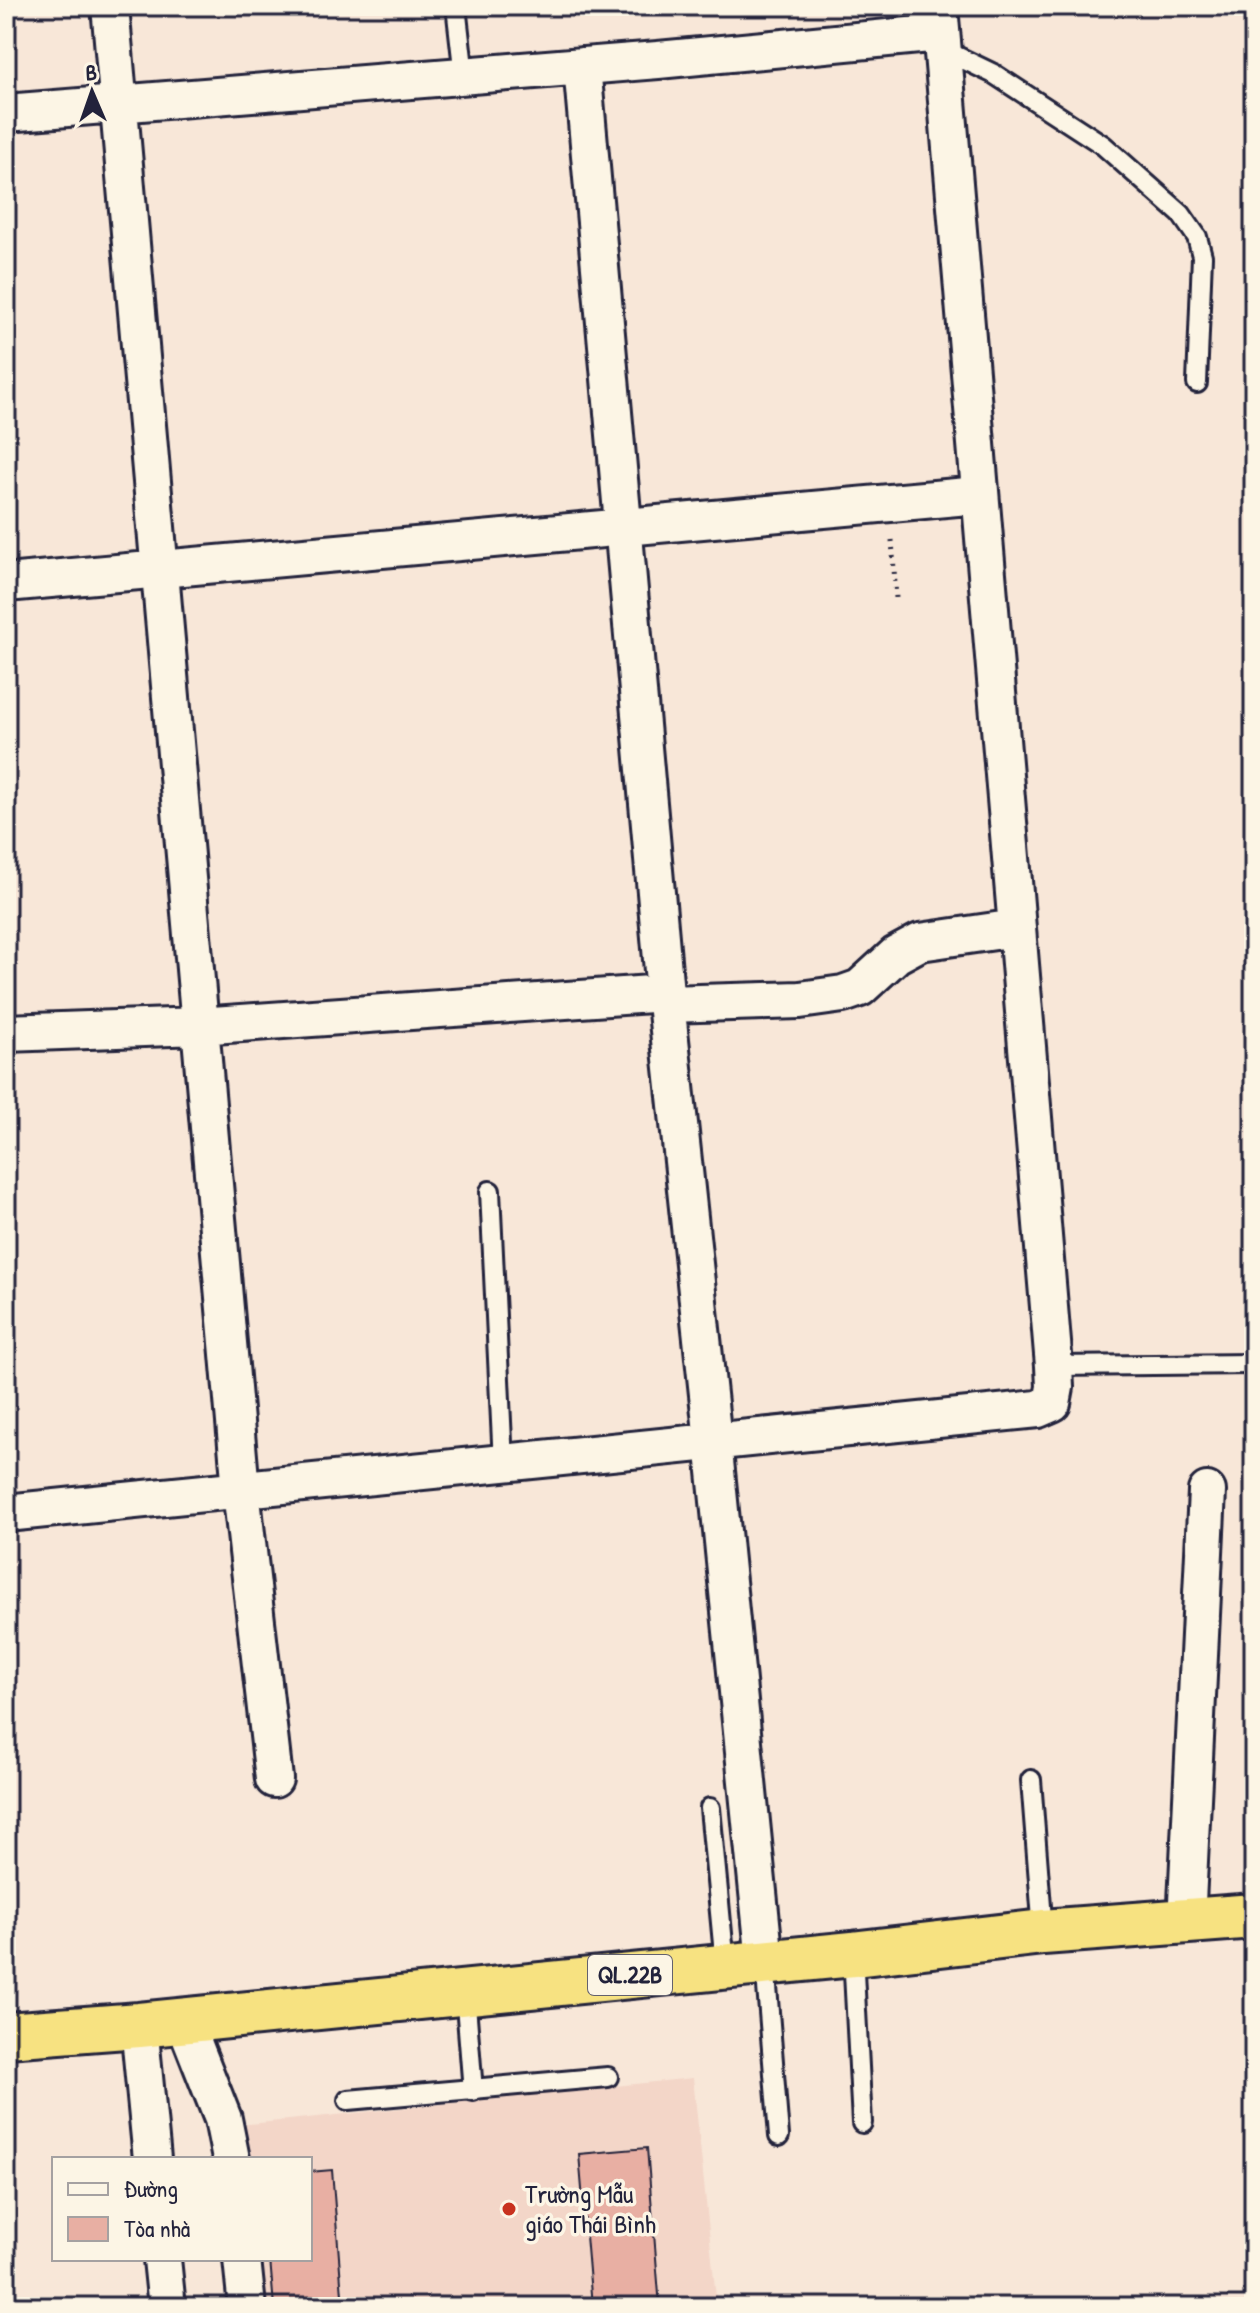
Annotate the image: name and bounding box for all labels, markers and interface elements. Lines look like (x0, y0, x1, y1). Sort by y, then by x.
north arrow (52, 52, 132, 132)
text: B (85, 57, 97, 87)
road number: QL.22B (588, 1955, 672, 1995)
legend (52, 2157, 312, 2261)
text: Đường (124, 2172, 178, 2204)
place label: Trường Mẫu giáo Thái Bình (525, 2176, 656, 2241)
marker: Trường Mẫu giáo Thái Bình (500, 2200, 518, 2218)
text: Tòa nhà (124, 2212, 190, 2244)

